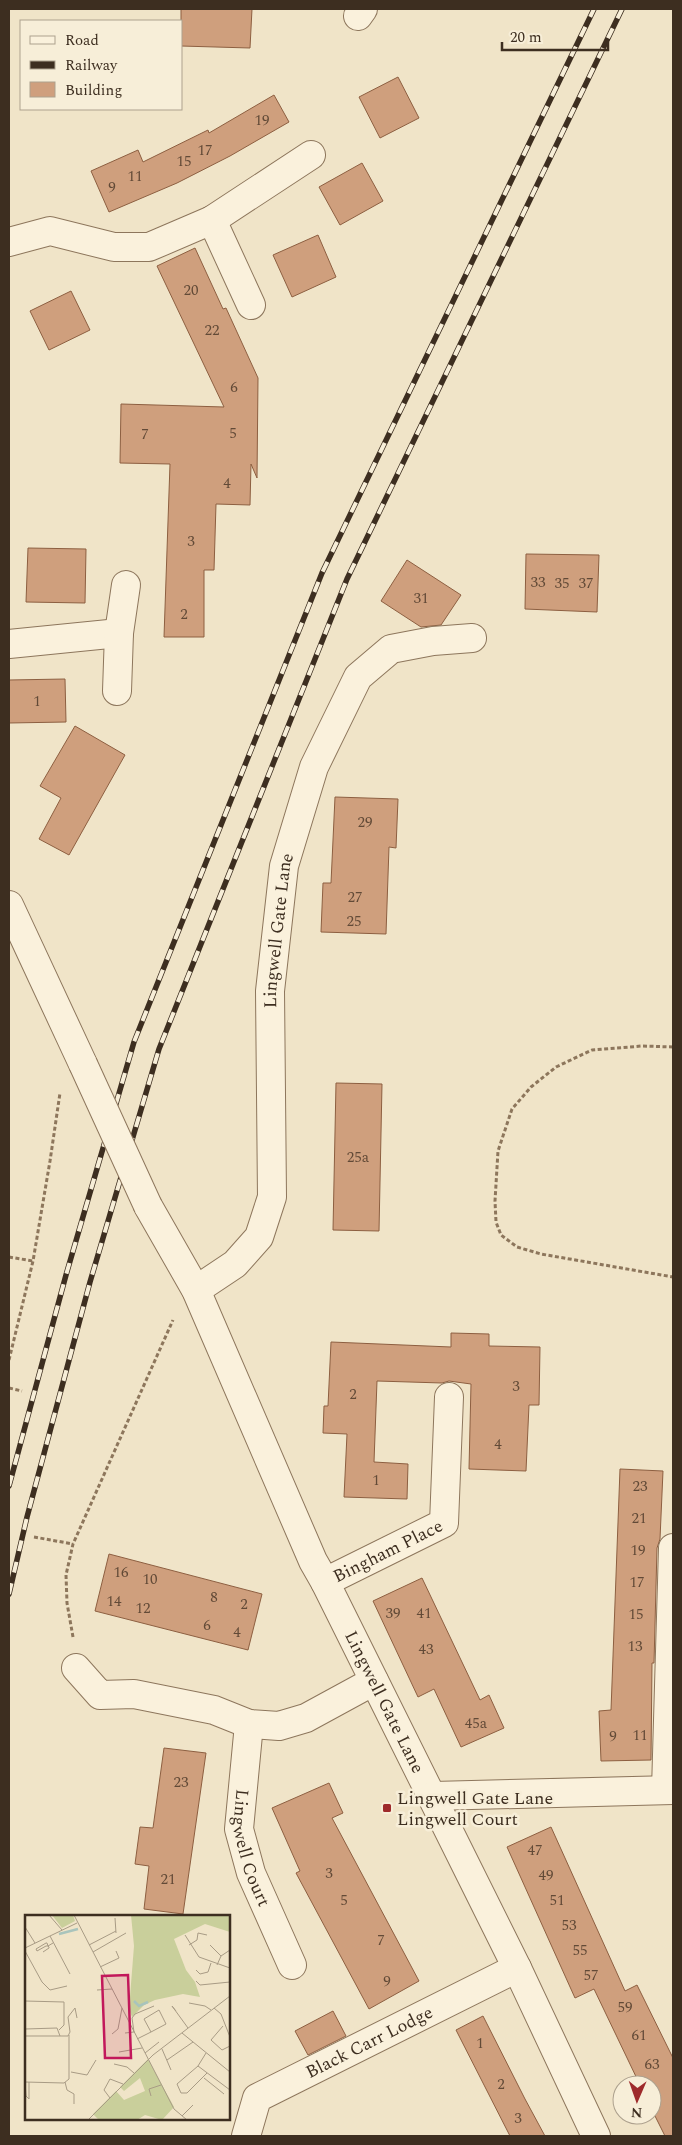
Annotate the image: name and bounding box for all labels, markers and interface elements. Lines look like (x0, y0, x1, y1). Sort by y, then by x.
legend (20, 20, 182, 110)
scale bar (502, 20, 608, 52)
text: 20 m (510, 26, 542, 49)
text: Road (65, 29, 99, 52)
text: Railway (65, 54, 118, 77)
text: Building (65, 79, 122, 102)
house number: 19 (254, 109, 270, 132)
house number: 17 (197, 139, 213, 162)
house number: 15 (176, 150, 192, 173)
house number: 11 (127, 165, 143, 188)
house number: 9 (108, 176, 116, 199)
house number: 20 (183, 279, 199, 302)
house number: 22 (204, 319, 220, 342)
house number: 6 (230, 376, 238, 399)
house number: 5 (229, 422, 237, 445)
house number: 7 (141, 423, 149, 446)
house number: 4 (223, 472, 231, 495)
house number: 3 (187, 530, 195, 553)
house number: 33 (530, 571, 546, 594)
house number: 35 (554, 572, 570, 595)
house number: 37 (578, 572, 594, 595)
house number: 31 (413, 587, 429, 610)
house number: 2 (180, 603, 188, 626)
house number: 1 (33, 690, 41, 713)
house number: 29 (357, 811, 373, 834)
street label: Lingwell Gate Lane (257, 849, 301, 1008)
house number: 27 (347, 886, 363, 909)
house number: 25 (346, 910, 362, 933)
house number: 25a (347, 1146, 370, 1169)
house number: 3 (512, 1375, 520, 1398)
house number: 2 (349, 1383, 357, 1406)
house number: 4 (494, 1433, 502, 1456)
house number: 1 (372, 1469, 380, 1492)
house number: 23 (632, 1475, 648, 1498)
house number: 21 (631, 1507, 647, 1530)
street label: Bingham Place (328, 1512, 447, 1590)
house number: 19 (630, 1539, 646, 1562)
house number: 16 (113, 1561, 129, 1584)
house number: 10 (142, 1568, 158, 1591)
house number: 17 (629, 1571, 645, 1594)
house number: 8 (210, 1586, 218, 1609)
house number: 14 (106, 1590, 122, 1613)
house number: 2 (240, 1593, 248, 1616)
house number: 12 (135, 1597, 151, 1620)
house number: 39 (385, 1602, 401, 1625)
house number: 41 (416, 1602, 432, 1625)
house number: 15 (628, 1603, 644, 1626)
house number: 6 (203, 1614, 211, 1637)
house number: 4 (233, 1621, 241, 1644)
street label: Lingwell Gate Lane (338, 1626, 432, 1778)
house number: 13 (627, 1635, 643, 1658)
house number: 43 (418, 1638, 434, 1661)
house number: 45a (465, 1712, 488, 1735)
house number: 11 (632, 1724, 648, 1747)
house number: 9 (609, 1725, 617, 1748)
house number: 23 (173, 1771, 189, 1794)
place label: Lingwell Gate Lane Lingwell Court (397, 1785, 553, 1833)
street label: Lingwell Court (225, 1788, 278, 1911)
marker: Lingwell Gate Lane Lingwell Court (381, 1802, 393, 1814)
house number: 47 (527, 1839, 543, 1862)
house number: 3 (325, 1862, 333, 1885)
house number: 49 (538, 1864, 554, 1887)
house number: 21 (160, 1868, 176, 1891)
house number: 5 (340, 1889, 348, 1912)
house number: 51 (549, 1889, 565, 1912)
house number: 53 (561, 1914, 577, 1937)
inset map (25, 1915, 230, 2120)
house number: 7 (377, 1929, 385, 1952)
house number: 55 (572, 1939, 588, 1962)
house number: 57 (583, 1964, 599, 1987)
house number: 9 (383, 1970, 391, 1993)
house number: 59 (617, 1996, 633, 2019)
street label: Black Carr Lodge (301, 1999, 438, 2085)
house number: 61 (631, 2024, 647, 2047)
house number: 1 (476, 2032, 484, 2055)
house number: 63 (644, 2053, 660, 2076)
house number: 2 (497, 2073, 505, 2096)
north arrow (612, 2075, 662, 2125)
text: N (630, 2102, 643, 2123)
house number: 3 (514, 2107, 522, 2130)

